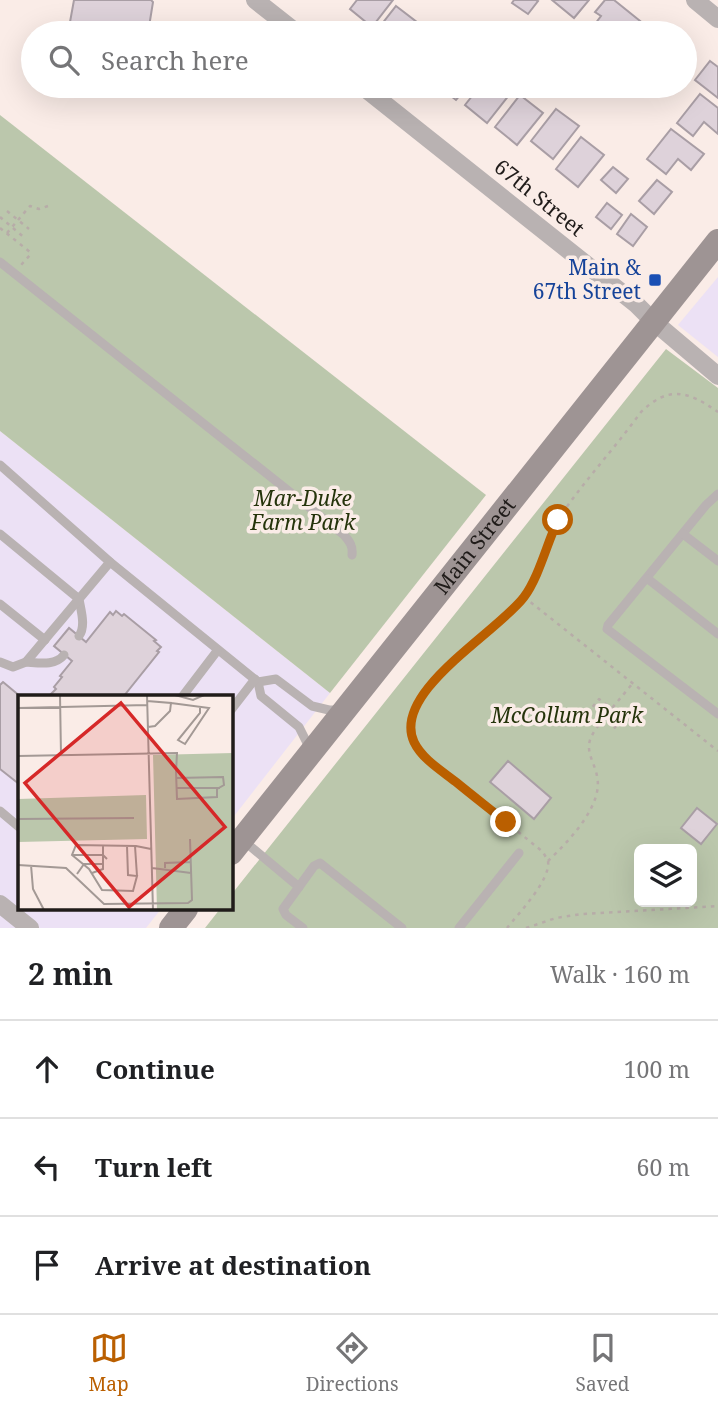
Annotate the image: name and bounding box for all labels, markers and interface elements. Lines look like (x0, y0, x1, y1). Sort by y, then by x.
search box (21, 21, 697, 98)
icon: search (45, 41, 83, 79)
text: Search here (101, 42, 249, 78)
street label: 67th Street (489, 152, 590, 242)
place label: Main & 67th Street (533, 253, 641, 305)
marker: Main & 67th Street (647, 272, 663, 288)
park label: Mar-Duke Farm Park (250, 484, 356, 536)
street label: Main Street (427, 492, 521, 600)
route start (542, 504, 573, 535)
inset map (18, 695, 233, 911)
park label: McCollum Park (490, 701, 644, 729)
route end (490, 806, 521, 837)
map controls (634, 844, 697, 907)
button: layers (634, 844, 697, 907)
text: 2 min (28, 953, 113, 994)
text: Walk · 160 m (550, 958, 690, 990)
icon: ahead (28, 1050, 66, 1088)
text: Continue (95, 1051, 215, 1087)
text: 100 m (624, 1053, 690, 1085)
icon: left (28, 1148, 66, 1186)
text: Turn left (95, 1149, 212, 1185)
text: 60 m (637, 1151, 690, 1183)
icon: arrive (28, 1246, 66, 1284)
text: Arrive at destination (95, 1247, 371, 1283)
tab: Map (89, 1329, 129, 1397)
tab: Directions (306, 1329, 399, 1397)
tab: Saved (576, 1329, 629, 1397)

